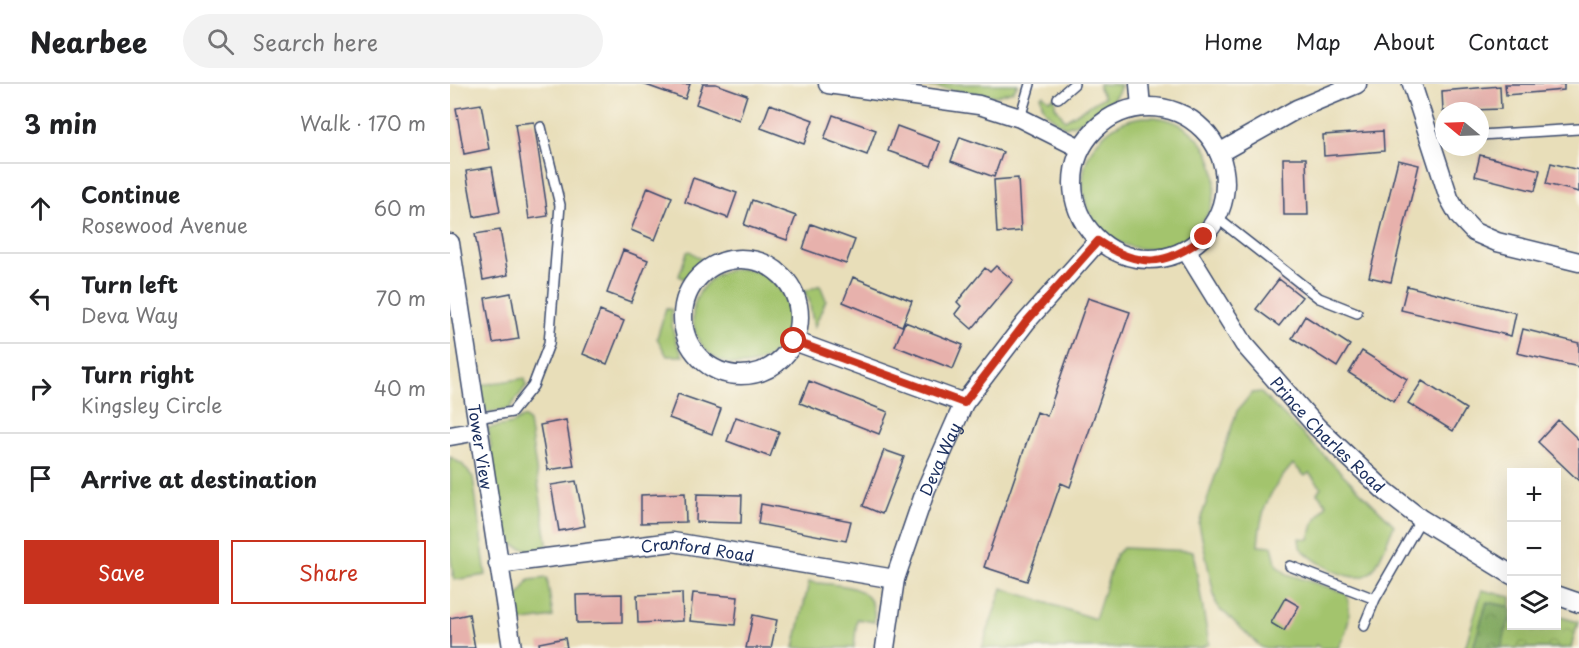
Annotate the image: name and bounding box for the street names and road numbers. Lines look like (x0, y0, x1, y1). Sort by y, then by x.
street label: Prince Charles Road (1265, 371, 1391, 498)
street label: Tower View (463, 402, 500, 492)
street label: Deva Way (913, 418, 966, 499)
street label: Cranford Road (639, 530, 756, 567)

